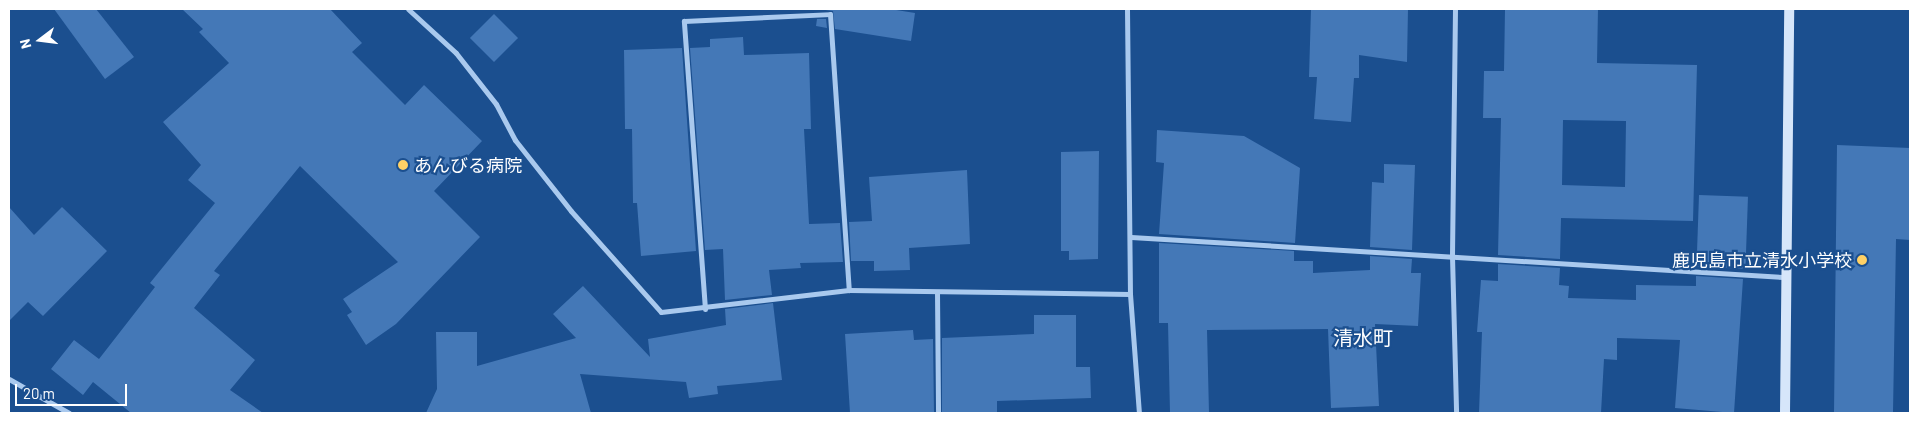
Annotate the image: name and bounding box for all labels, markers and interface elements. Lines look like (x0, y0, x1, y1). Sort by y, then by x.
north arrow (15, 15, 65, 65)
text: N (16, 37, 34, 51)
place label: あんびる病院 (414, 154, 522, 176)
marker: あんびる病院 (396, 158, 410, 172)
place label: 鹿児島市立清水小学校 (1672, 249, 1852, 271)
marker: 鹿児島市立清水小学校 (1856, 254, 1868, 266)
district label: 清水町 (1333, 325, 1393, 349)
scale bar (18, 374, 130, 406)
text: 20 m (23, 384, 55, 402)

